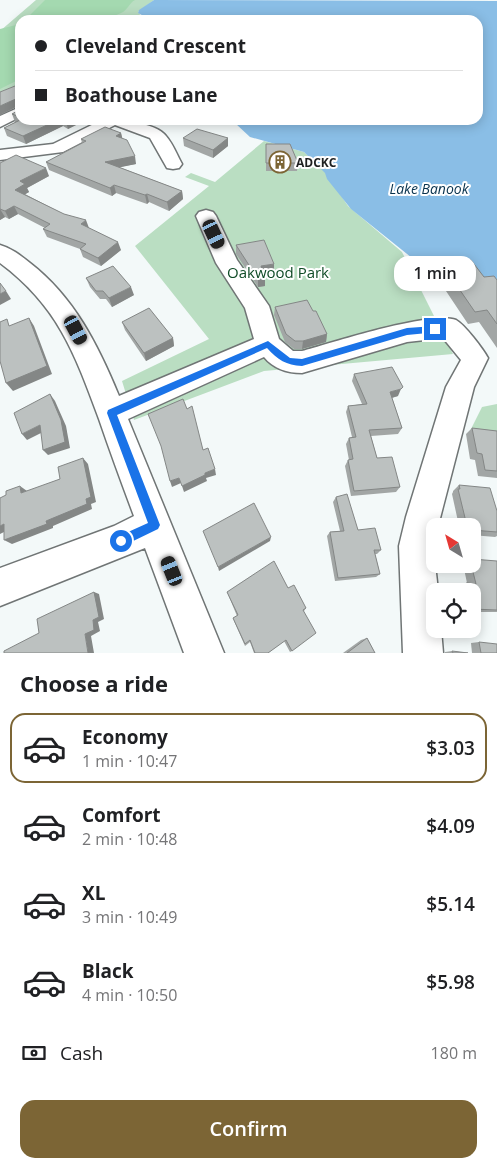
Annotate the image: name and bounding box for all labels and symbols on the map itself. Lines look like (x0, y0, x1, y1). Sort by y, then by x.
building icon: ADCKC (268, 150, 292, 174)
place label: ADCKC (296, 154, 337, 171)
water label: Lake Banook (389, 179, 470, 198)
car (200, 217, 227, 251)
callout: 1 min (394, 256, 476, 292)
park label: Oakwood Park (227, 262, 329, 282)
car (62, 313, 89, 347)
route end (424, 318, 446, 340)
north arrow (426, 518, 481, 572)
route start (110, 530, 132, 552)
car (159, 554, 184, 588)

